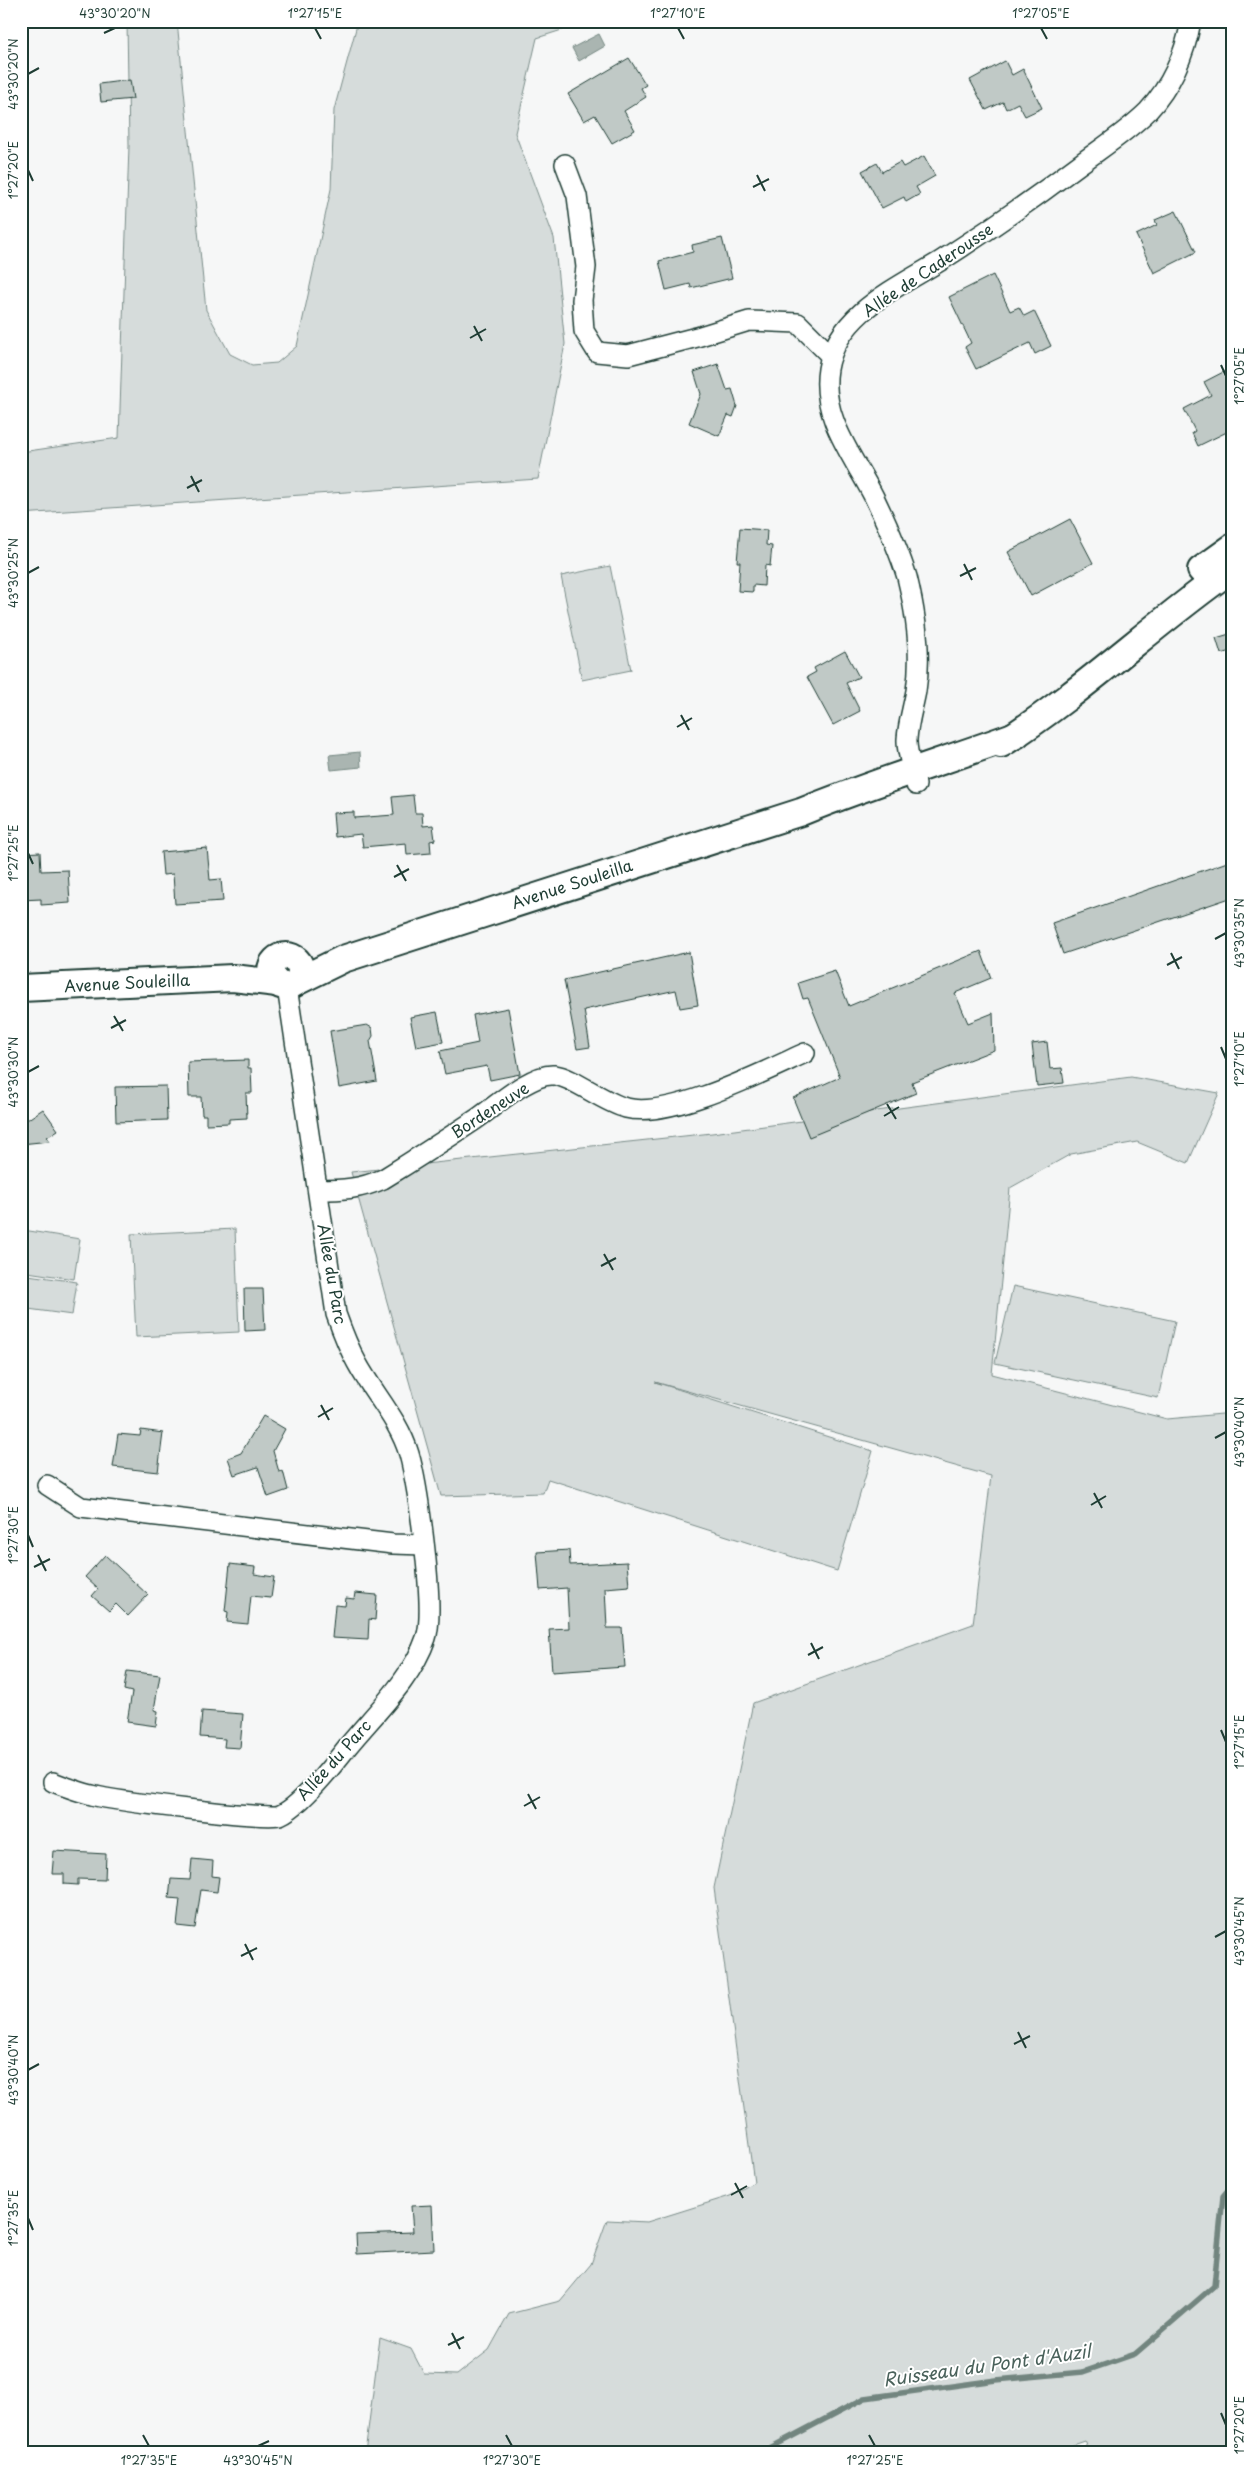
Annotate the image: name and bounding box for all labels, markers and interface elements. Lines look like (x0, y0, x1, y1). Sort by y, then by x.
text: 43°30'20"N (79, 4, 151, 22)
text: 1°27'15"E (288, 4, 342, 22)
text: 1°27'10"E (650, 4, 706, 22)
text: 1°27'05"E (1012, 4, 1070, 22)
text: 43°30'20"N (4, 38, 22, 110)
text: 1°27'20"E (4, 141, 22, 199)
street label: Allée de Caderousse (857, 217, 997, 322)
text: 1°27'05"E (1230, 347, 1248, 405)
text: 43°30'25"N (4, 538, 22, 608)
text: 1°27'25"E (4, 824, 22, 882)
street label: Avenue Souleilla (508, 852, 635, 914)
text: 43°30'35"N (1230, 898, 1248, 968)
street label: Avenue Souleilla (63, 967, 190, 997)
text: 1°27'10"E (1230, 1031, 1248, 1087)
text: 43°30'30"N (4, 1037, 22, 1107)
street label: Bordeneuve (446, 1075, 533, 1143)
street label: Allée du Parc (312, 1222, 354, 1326)
text: 43°30'40"N (1230, 1397, 1248, 1467)
text: 1°27'30"E (4, 1506, 22, 1564)
street label: Allée du Parc (290, 1714, 376, 1805)
text: 1°27'15"E (1230, 1715, 1248, 1769)
text: 43°30'45"N (1230, 1896, 1248, 1966)
text: 43°30'40"N (4, 2035, 22, 2105)
text: 1°27'35"E (4, 2190, 22, 2246)
water label: Ruisseau du Pont d'Auzil (881, 2336, 1095, 2392)
text: 1°27'20"E (1230, 2396, 1248, 2454)
text: 1°27'35"E (121, 2451, 177, 2469)
text: 43°30'45"N (223, 2451, 293, 2469)
text: 1°27'30"E (483, 2451, 541, 2469)
text: 1°27'25"E (846, 2451, 904, 2469)

